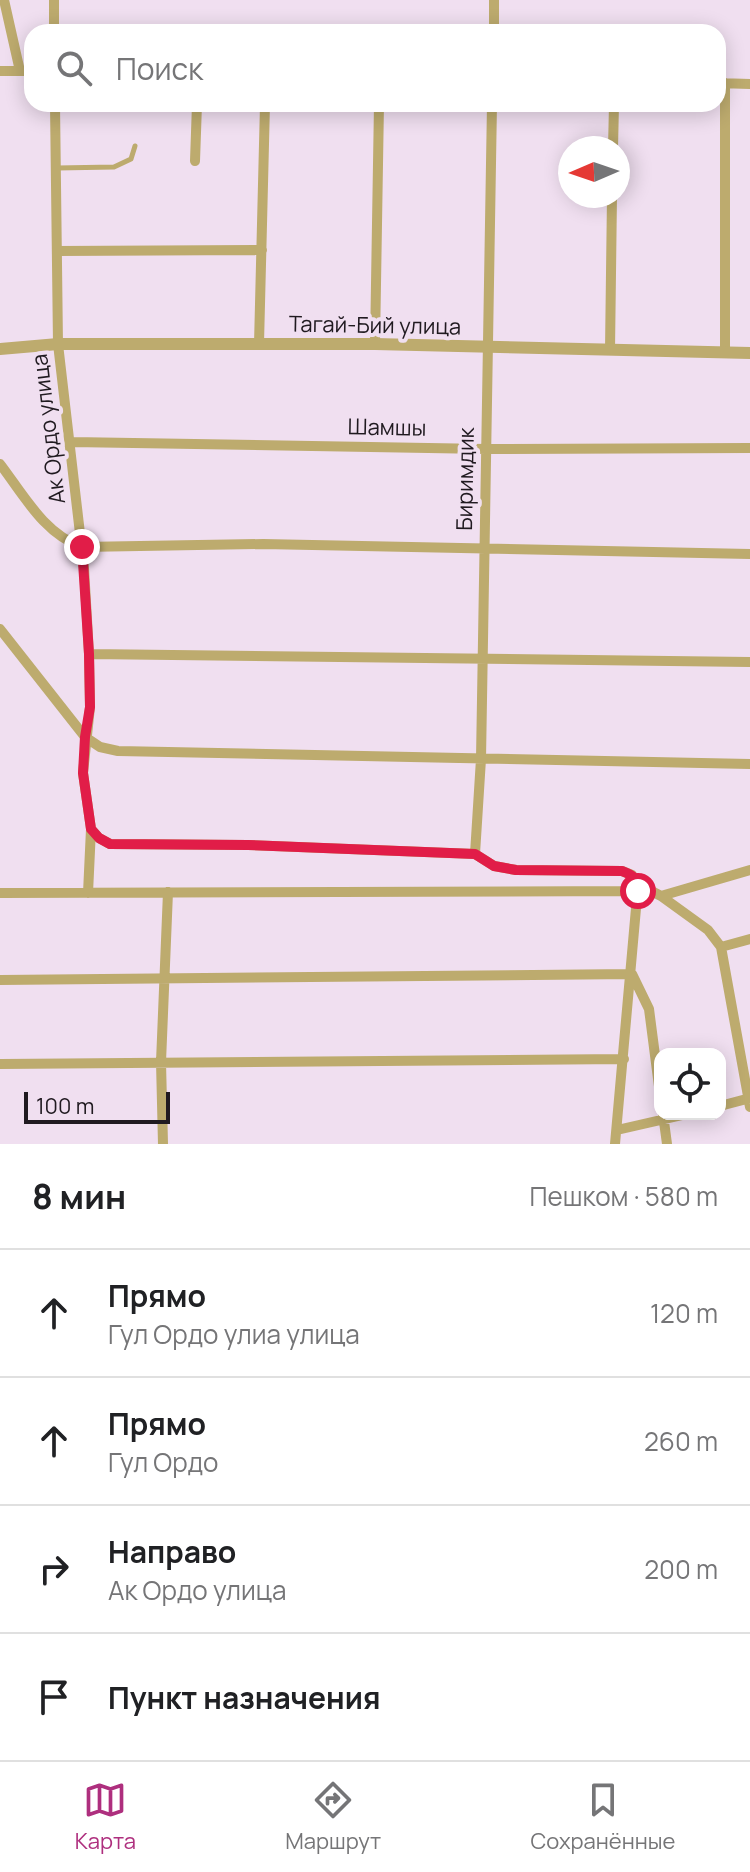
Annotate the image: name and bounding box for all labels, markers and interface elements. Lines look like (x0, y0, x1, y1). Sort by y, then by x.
search box (24, 24, 726, 112)
icon: search (52, 46, 96, 90)
text: Поиск (116, 48, 203, 89)
north arrow (558, 136, 630, 208)
street label: Тагай-Бий улица (289, 308, 461, 342)
street label: Ак Ордо улица (24, 352, 72, 506)
street label: Шамшы (347, 411, 427, 443)
street label: Биримдик (449, 426, 481, 531)
route end (64, 529, 100, 565)
route start (620, 873, 656, 909)
map controls (654, 1048, 726, 1120)
button: locate (654, 1048, 726, 1120)
scale bar (24, 1088, 170, 1124)
text: 100 m (36, 1091, 94, 1121)
text: 8 мин (32, 1173, 126, 1219)
text: Пешком · 580 m (530, 1178, 718, 1214)
text: Прямо (108, 1275, 206, 1316)
icon: ahead (32, 1291, 76, 1335)
text: 120 m (650, 1295, 718, 1331)
text: Гул Ордо улиа улица (108, 1316, 360, 1352)
text: Прямо (108, 1403, 206, 1444)
icon: ahead (32, 1419, 76, 1463)
text: 260 m (644, 1423, 718, 1459)
text: Гул Ордо (108, 1444, 218, 1480)
text: Направо (108, 1531, 236, 1572)
icon: right (32, 1547, 76, 1591)
text: 200 m (644, 1551, 718, 1587)
text: Ак Ордо улица (108, 1572, 286, 1608)
icon: arrive (32, 1675, 76, 1719)
text: Пункт назначения (108, 1677, 381, 1718)
tab: Карта (75, 1778, 136, 1856)
tab: Маршрут (285, 1778, 381, 1856)
tab: Сохранённые (530, 1778, 675, 1856)

